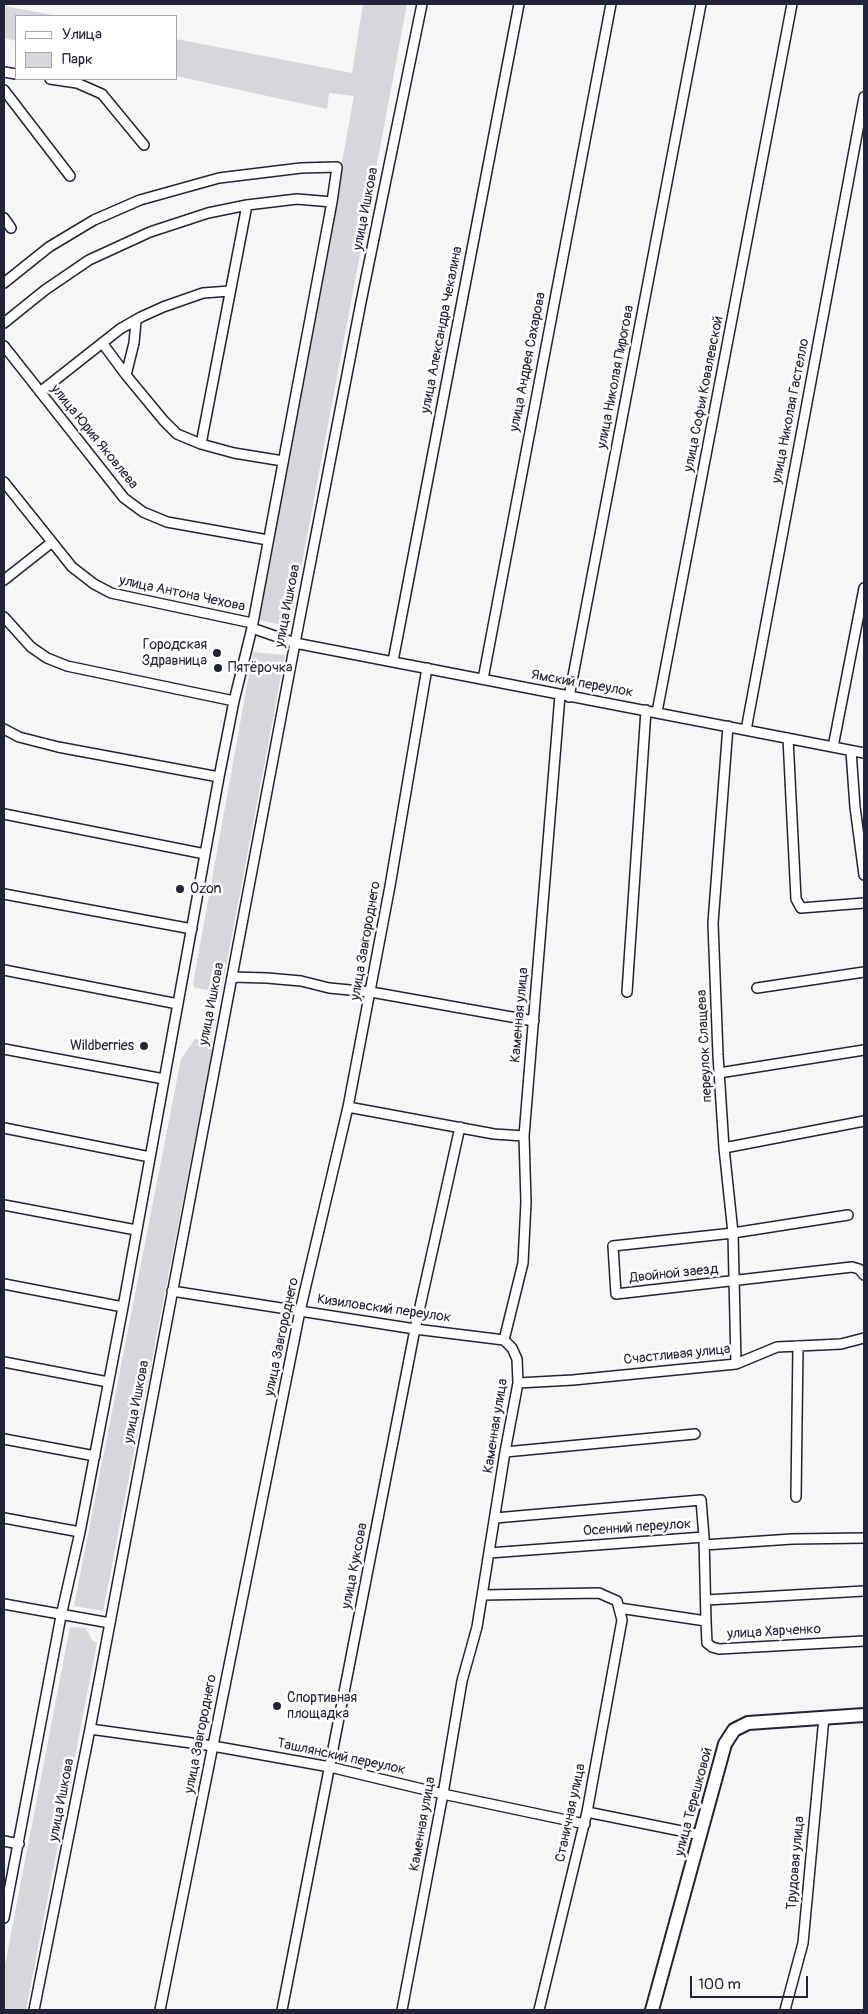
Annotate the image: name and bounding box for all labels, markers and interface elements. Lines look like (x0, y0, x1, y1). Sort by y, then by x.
legend (15, 15, 178, 80)
text: Улица (62, 25, 102, 44)
text: Парк (62, 50, 93, 69)
street label: улица Ишкова (350, 166, 382, 252)
street label: улица Александра Чекалина (418, 245, 466, 415)
street label: улица Андрея Сахарова (506, 291, 550, 433)
street label: улица Николая Пирогова (594, 304, 638, 450)
street label: улица Софьи Ковалевской (681, 315, 727, 473)
street label: улица Николая Гастелло (769, 337, 813, 485)
street label: улица Юрия Яковлева (47, 381, 141, 493)
street label: улица Ишкова (272, 563, 304, 649)
street label: улица Антона Чехова (118, 572, 246, 616)
place label: Городская Здравница (142, 637, 207, 670)
marker: Городская Здравница (211, 647, 223, 659)
place label: Пятёрочка (228, 660, 292, 676)
marker: Пятёрочка (212, 662, 224, 674)
street label: Ямский переулок (530, 667, 634, 701)
street label: улица Завгороднего (347, 880, 385, 1002)
place label: Ozon (190, 881, 221, 897)
marker: Ozon (174, 883, 186, 895)
street label: улица Ишкова (196, 961, 228, 1047)
street label: Каменная улица (507, 967, 533, 1063)
street label: переулок Слащева (694, 989, 716, 1103)
place label: Wildberries (70, 1038, 134, 1054)
marker: Wildberries (138, 1040, 150, 1052)
street label: Двойной заезд (629, 1261, 719, 1287)
street label: улица Завгороднего (261, 1276, 303, 1398)
street label: Кизиловский переулок (316, 1291, 452, 1327)
street label: Счастливая улица (623, 1341, 731, 1369)
street label: улица Ишкова (121, 1359, 153, 1445)
street label: Каменная улица (480, 1377, 512, 1475)
street label: Осенний переулок (582, 1516, 692, 1540)
street label: улица Куксова (338, 1522, 372, 1610)
street label: улица Харченко (727, 1621, 821, 1643)
street label: улица Завгороднего (181, 1673, 221, 1795)
place label: Спортивная площадка (287, 1690, 357, 1722)
marker: Спортивная площадка (271, 1700, 283, 1712)
street label: Ташлянский переулок (275, 1735, 407, 1779)
street label: улица Терешковой (671, 1746, 717, 1858)
street label: улица Ишкова (46, 1757, 78, 1843)
street label: Станичная улица (552, 1762, 590, 1864)
street label: Каменная улица (406, 1775, 440, 1873)
street label: Трудовая улица (784, 1815, 808, 1911)
scale bar (693, 1966, 810, 1998)
text: 100 m (698, 1975, 741, 1994)

